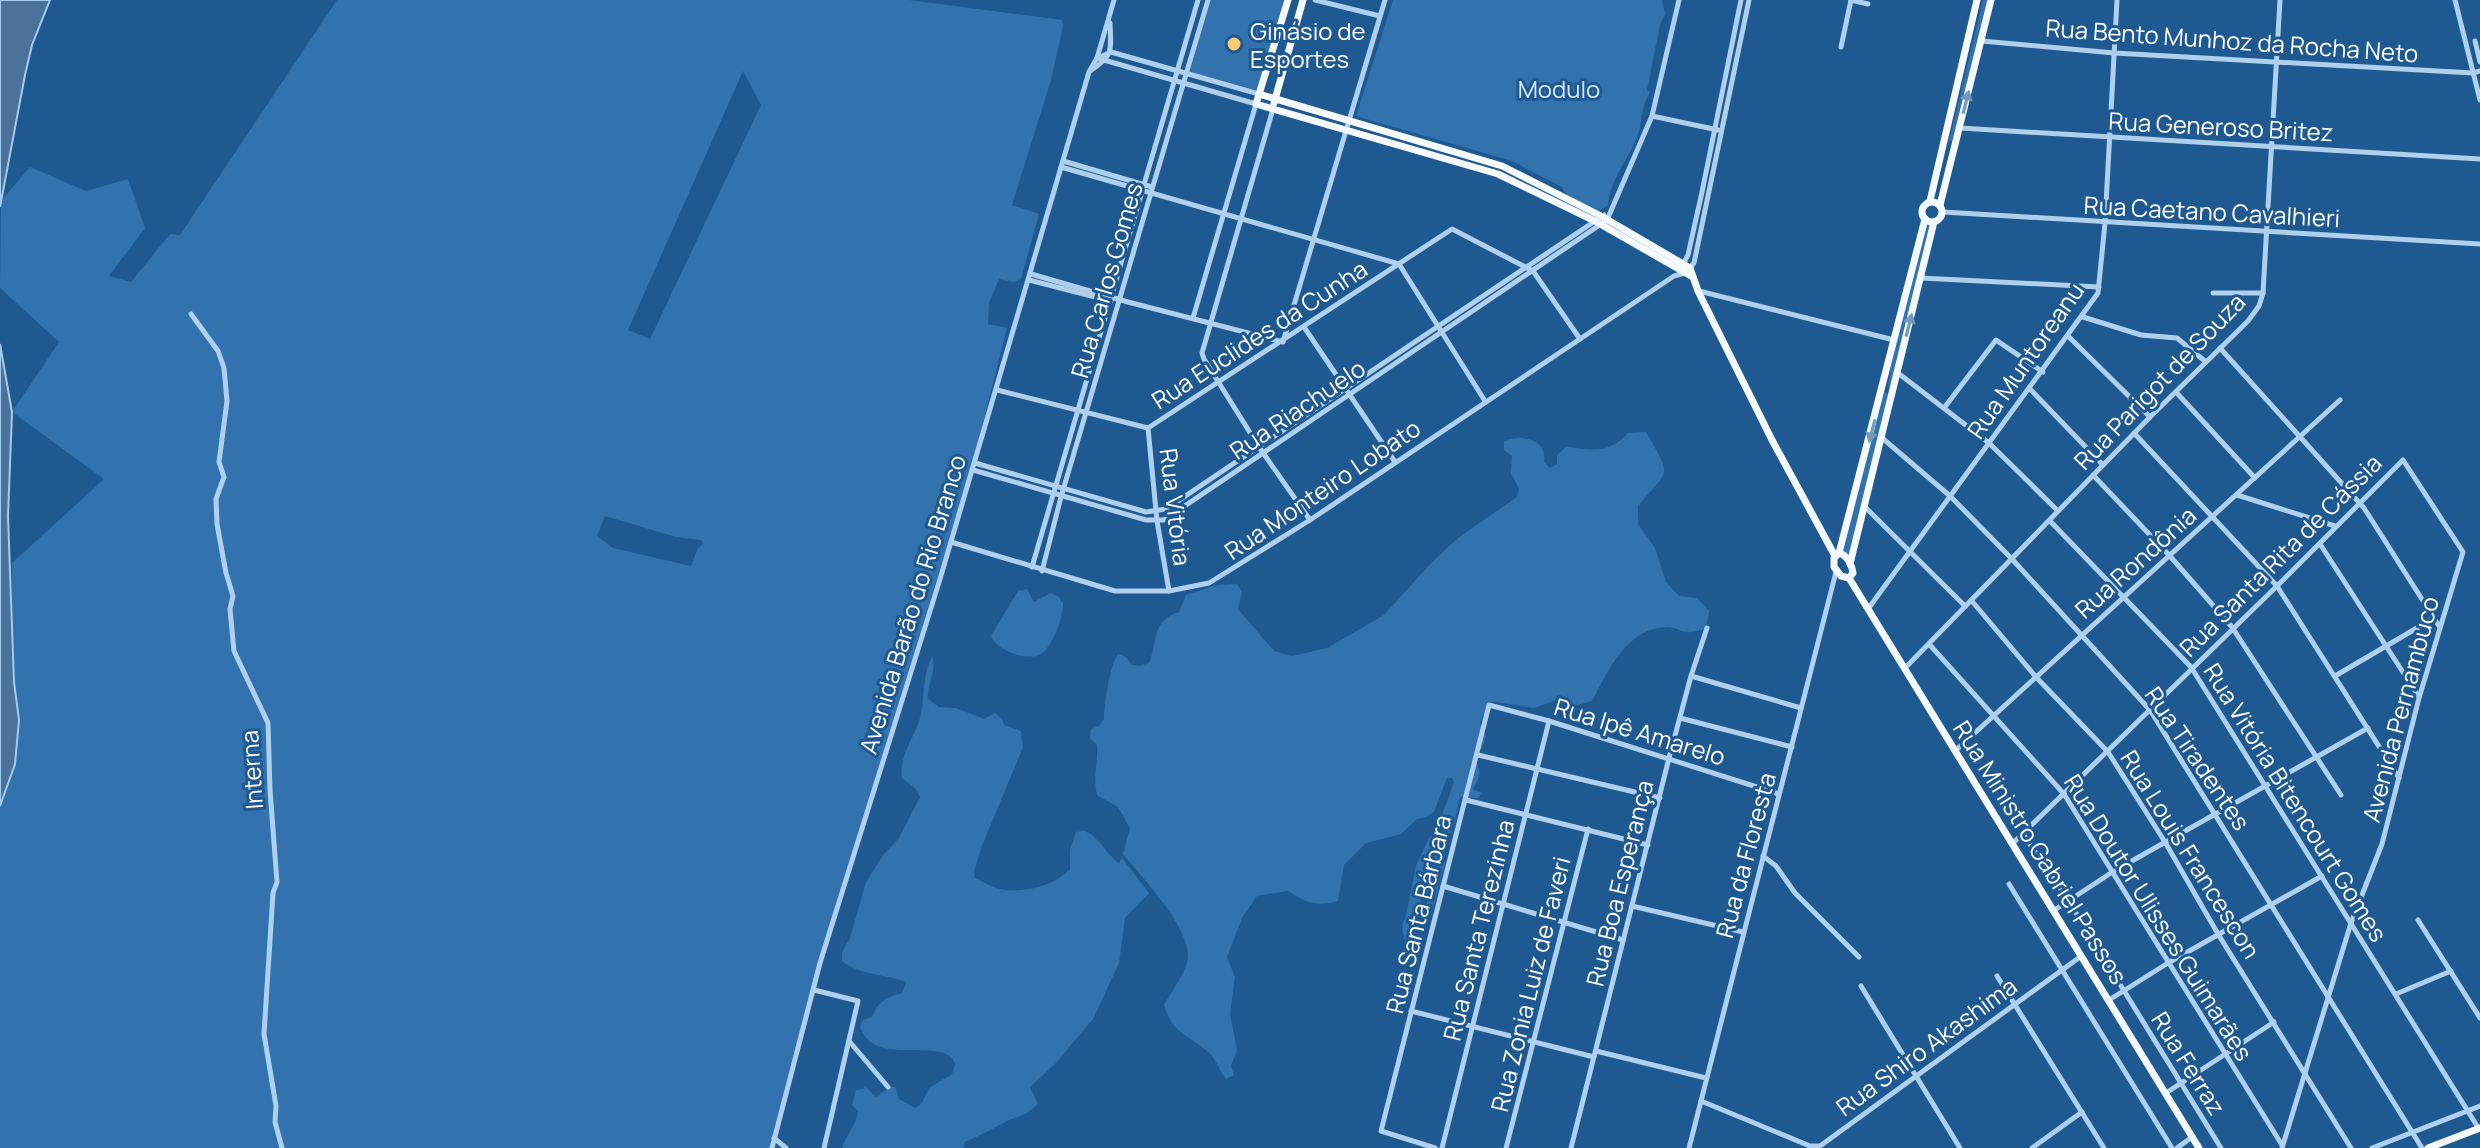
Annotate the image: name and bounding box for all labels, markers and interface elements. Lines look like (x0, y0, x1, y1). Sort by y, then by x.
street label: Rua Bento Munhoz da Rocha Neto (2045, 11, 2419, 69)
place label: Ginásio de Esportes (1250, 14, 1366, 75)
marker: Ginásio de Esportes (1225, 35, 1243, 53)
park label: Modulo (1518, 72, 1600, 105)
one-way arrow (1961, 90, 1973, 115)
street label: Rua Generoso Britez (2108, 104, 2334, 148)
street label: Rua Carlos Gomes (1062, 178, 1150, 382)
street label: Rua Caetano Cavalhieri (2083, 188, 2341, 234)
street label: Rua Euclides da Cunha (1145, 252, 1373, 416)
street label: Rua Muntoreanu (1959, 275, 2091, 445)
street label: Rua Parigot de Souza (2066, 286, 2252, 476)
one-way arrow (1904, 312, 1916, 337)
street label: Rua Riachuelo (1223, 351, 1371, 467)
street label: Rua Monteiro Lobato (1218, 411, 1426, 567)
one-way arrow (1865, 418, 1877, 443)
street label: Rua Vitória (1152, 446, 1200, 568)
street label: Rua Santa Rita de Cássia (2172, 447, 2388, 663)
street label: Avenida Barão do Rio Branco (851, 451, 973, 757)
street label: Rua Rondônia (2067, 499, 2203, 625)
street label: Avenida Pernambuco (2354, 592, 2446, 826)
street label: Rua Vitória Bitencourt Gomes (2197, 656, 2395, 948)
street label: Rua Tiradentes (2138, 680, 2258, 836)
street label: Rua Ipê Amarelo (1550, 689, 1730, 773)
street label: Rua Ministro Gabriel Passos (1946, 714, 2136, 990)
street label: Interna (232, 729, 270, 811)
street label: Rua Louis Francescon (2113, 744, 2269, 964)
street label: Rua Doutor Ulisses Guimarães (2057, 767, 2261, 1067)
street label: Rua da Floresta (1707, 769, 1783, 941)
street label: Rua Boa Esperança (1577, 776, 1661, 990)
street label: Rua Santa Bárbara (1377, 811, 1459, 1017)
street label: Rua Santa Terezinha (1435, 816, 1521, 1044)
street label: Rua Zonia Luiz de Faveri (1482, 853, 1578, 1115)
street label: Rua Shiro Akashima (1829, 969, 2023, 1123)
street label: Rua Ferraz (2144, 1005, 2234, 1121)

